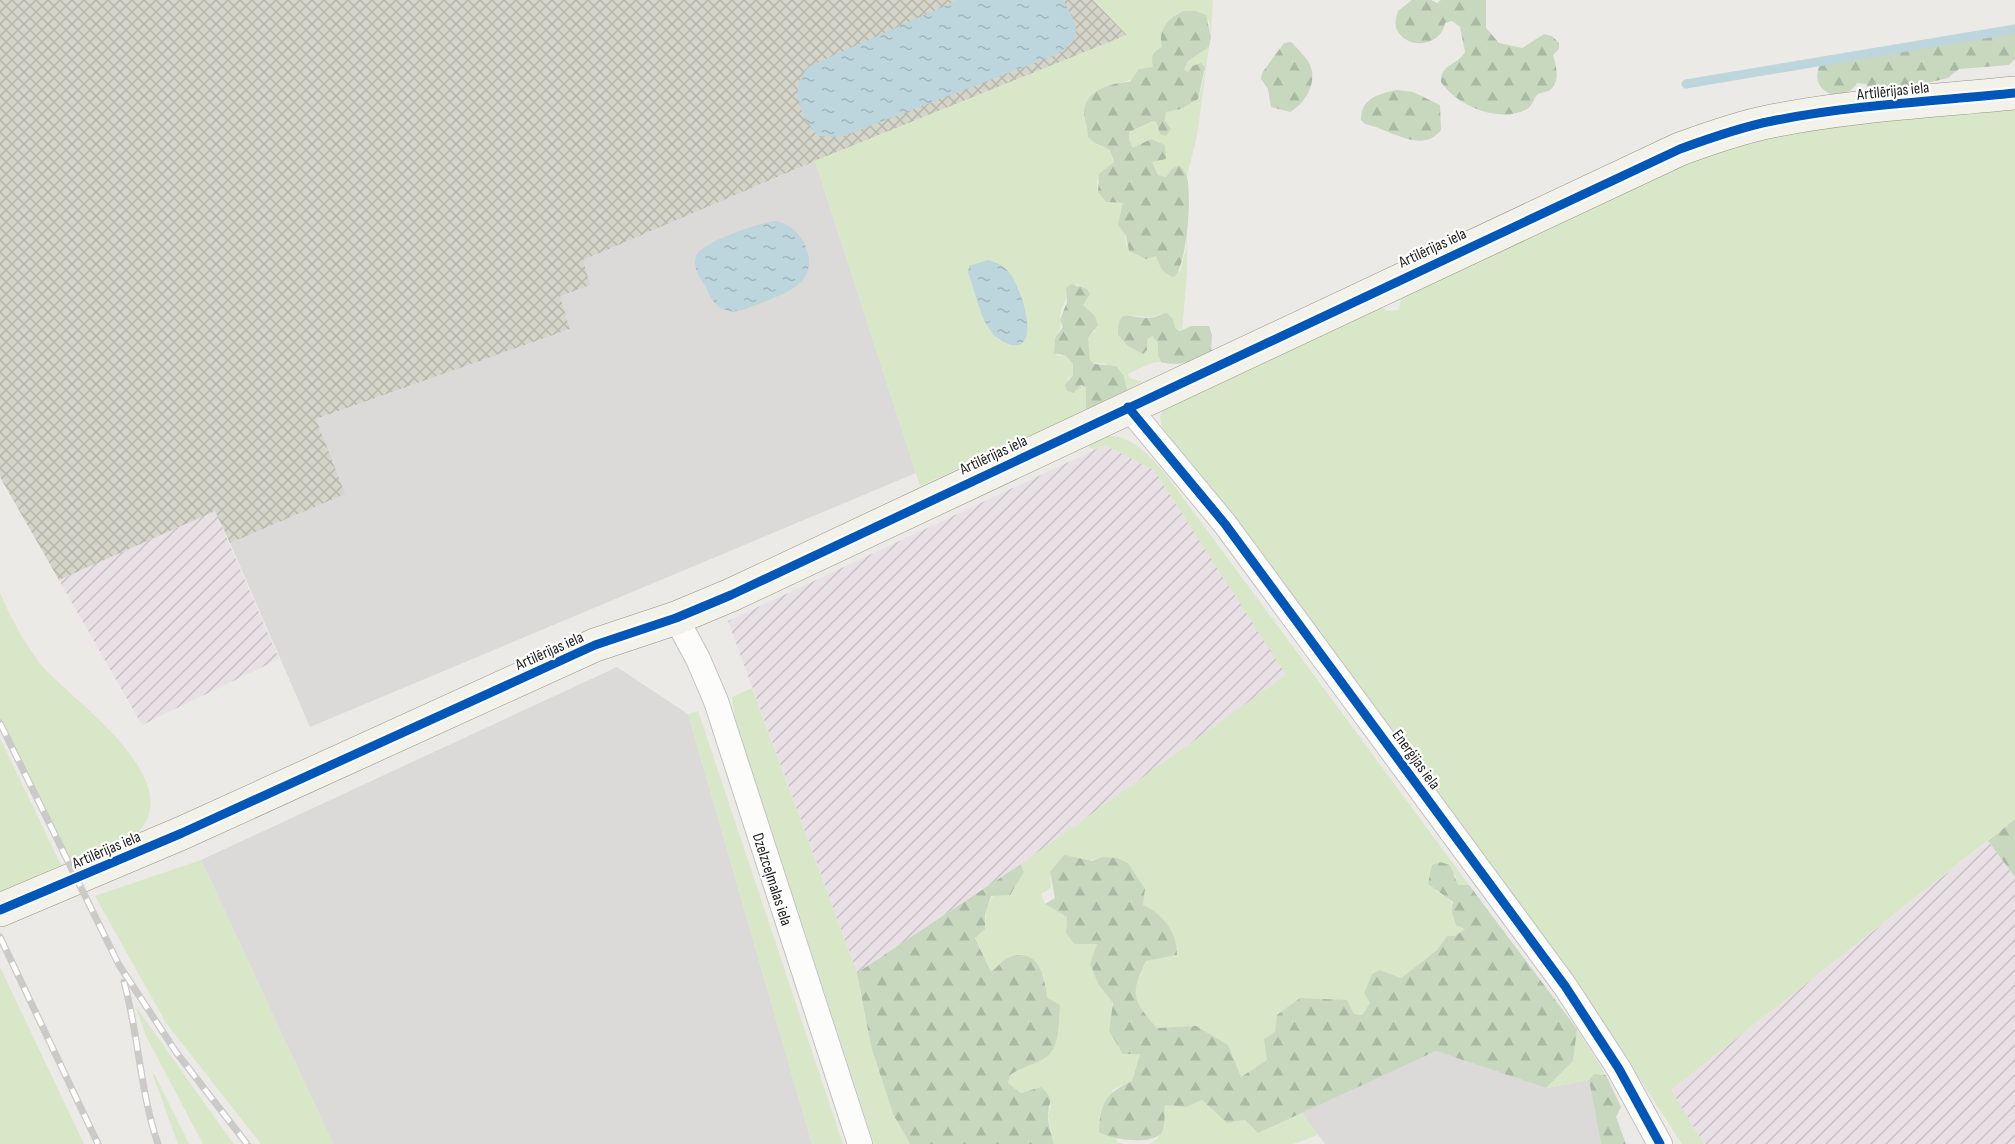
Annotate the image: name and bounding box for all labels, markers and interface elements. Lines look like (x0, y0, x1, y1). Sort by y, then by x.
street label: Artilērijas iela (1855, 78, 1930, 105)
street label: Artilērijas iela (1395, 224, 1470, 273)
street label: Artilērijas iela (956, 431, 1031, 480)
street label: Artilērijas iela (512, 628, 587, 675)
street label: Enerģijas iela (1388, 726, 1444, 793)
street label: Artilērijas iela (69, 827, 144, 874)
street label: Dzelzceļmalas iela (748, 831, 796, 928)

